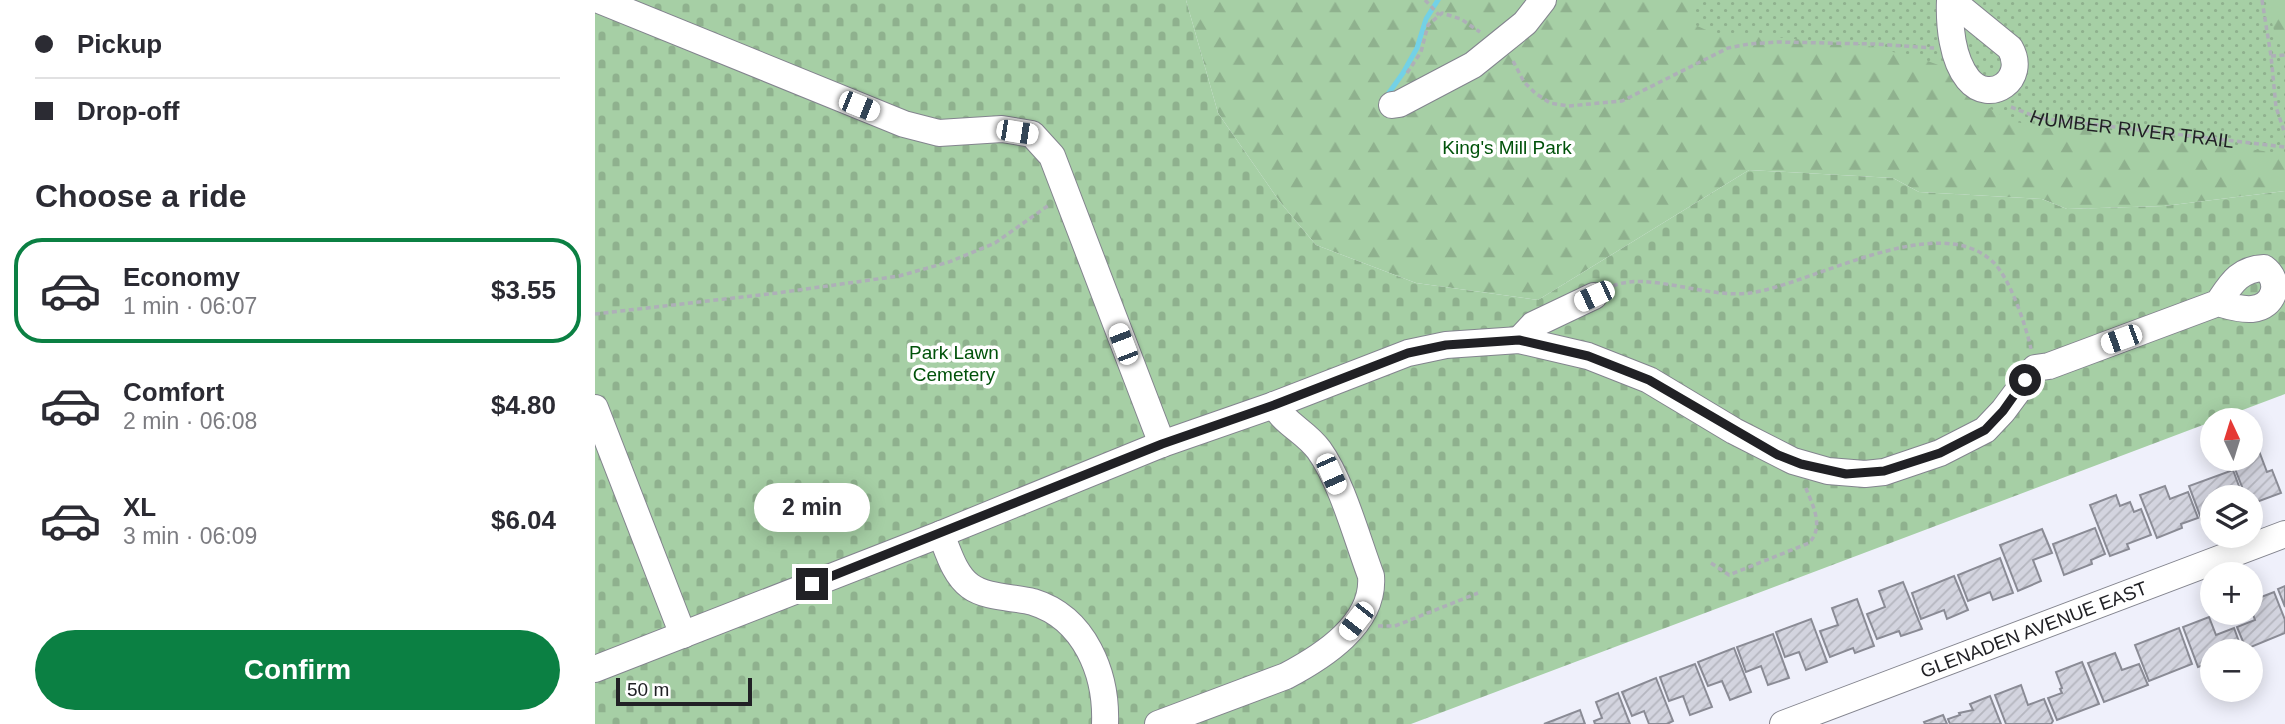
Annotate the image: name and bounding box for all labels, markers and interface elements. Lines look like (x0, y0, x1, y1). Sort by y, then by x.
text: Pickup (77, 29, 162, 59)
car (836, 88, 883, 124)
text: Drop-off (77, 96, 180, 126)
street label: HUMBER RIVER TRAIL (2027, 106, 2235, 152)
car (995, 118, 1040, 146)
park label: King's Mill Park (1442, 137, 1572, 158)
text: Choose a ride (35, 178, 247, 214)
icon: car (39, 259, 102, 322)
text: Economy (123, 262, 240, 292)
text: $3.55 (491, 275, 556, 305)
car (1571, 278, 1618, 314)
text: 1 min · 06:07 (123, 293, 257, 319)
car (1106, 321, 1141, 367)
car (2098, 322, 2145, 356)
park label: Park Lawn Cemetery (909, 342, 999, 385)
route start (2009, 364, 2041, 396)
icon: car (39, 374, 102, 437)
text: Comfort (123, 377, 224, 407)
text: $4.80 (491, 390, 556, 420)
text: 2 min · 06:08 (123, 408, 257, 434)
north arrow (2200, 408, 2263, 471)
map controls (2200, 408, 2263, 702)
car (1313, 451, 1350, 497)
callout: 2 min (754, 482, 870, 532)
button: layers (2200, 485, 2263, 548)
icon: car (39, 489, 102, 552)
text: XL (123, 492, 156, 522)
text: 2 min (782, 494, 842, 520)
text: $6.04 (491, 505, 556, 535)
text: 3 min · 06:09 (123, 523, 257, 549)
button: + (2200, 562, 2263, 625)
route end (796, 568, 828, 600)
street label: GLENADEN AVENUE EAST (1918, 577, 2150, 682)
car (1335, 598, 1378, 644)
button: Confirm (35, 630, 560, 710)
button: − (2200, 639, 2263, 702)
scale bar (616, 675, 753, 707)
text: 50 m (627, 679, 669, 700)

